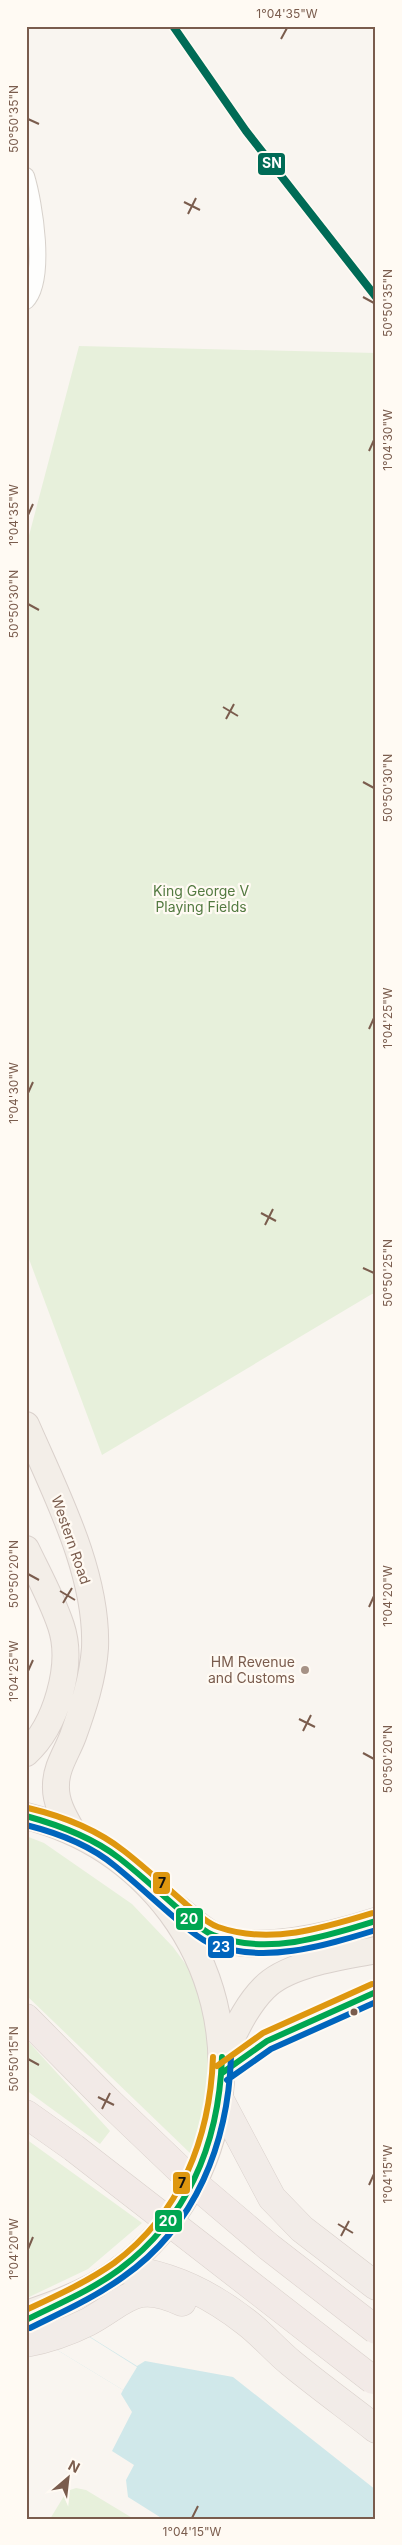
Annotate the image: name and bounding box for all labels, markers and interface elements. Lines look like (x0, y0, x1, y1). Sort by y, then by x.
text: 1°04'35"W (256, 6, 318, 21)
text: 50°50'35"N (6, 85, 21, 153)
line badge: SN (257, 152, 286, 176)
text: SN (262, 154, 282, 171)
text: 50°50'35"N (380, 269, 395, 337)
text: 1°04'30"W (380, 409, 395, 471)
text: 1°04'35"W (6, 484, 21, 546)
text: 50°50'30"N (6, 570, 21, 638)
text: 50°50'30"N (380, 754, 395, 822)
park label: King George V Playing Fields (153, 882, 249, 915)
text: 1°04'25"W (380, 987, 395, 1049)
text: 1°04'30"W (6, 1062, 21, 1124)
text: 50°50'25"N (380, 1239, 395, 1307)
street label: Western Road (48, 1493, 95, 1586)
text: 50°50'20"N (6, 1540, 21, 1608)
text: 1°04'20"W (380, 1565, 395, 1627)
text: 1°04'25"W (6, 1640, 21, 1702)
place label: HM Revenue and Customs (208, 1653, 295, 1686)
marker: HM Revenue and Customs (299, 1664, 311, 1676)
text: 50°50'20"N (380, 1725, 395, 1793)
line badge: 7 (152, 1871, 171, 1895)
text: 7 (158, 1874, 166, 1891)
line badge: 20 (175, 1907, 204, 1931)
text: 20 (180, 1910, 198, 1927)
line badge: 23 (207, 1935, 235, 1959)
text: 23 (212, 1938, 230, 1955)
unlabelled marker (349, 2007, 359, 2017)
text: 50°50'15"N (6, 2026, 21, 2092)
text: 1°04'15"W (380, 2144, 395, 2203)
line badge: 7 (172, 2171, 191, 2195)
text: 7 (178, 2174, 186, 2191)
line badge: 20 (154, 2209, 183, 2233)
text: 20 (159, 2212, 177, 2229)
text: 1°04'20"W (6, 2218, 21, 2280)
north arrow (42, 2452, 92, 2502)
text: N (66, 2456, 83, 2476)
text: 1°04'15"W (163, 2524, 222, 2539)

